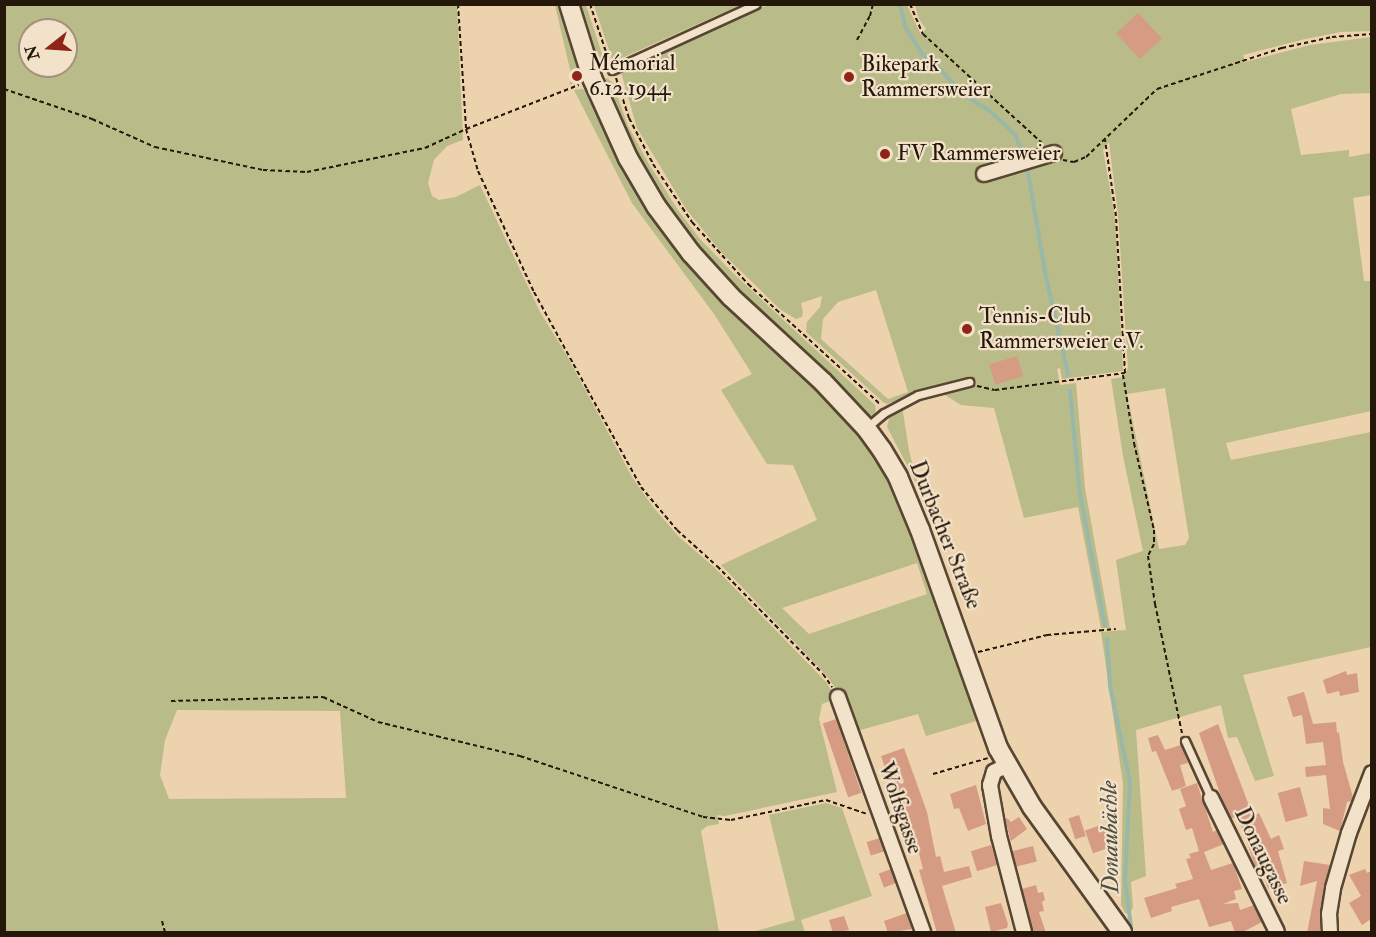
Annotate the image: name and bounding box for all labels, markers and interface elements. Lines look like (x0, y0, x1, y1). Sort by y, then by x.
north arrow (18, 18, 78, 78)
text: N (21, 43, 44, 62)
place label: Mémorial 6.12.1944 (589, 50, 675, 101)
place label: Bikepark Rammersweier (861, 51, 991, 102)
marker: Mémorial 6.12.1944 (570, 69, 584, 83)
marker: Bikepark Rammersweier (842, 70, 856, 84)
place label: FV Rammersweier (897, 141, 1060, 167)
marker: FV Rammersweier (878, 147, 892, 161)
place label: Tennis-Club Rammersweier e.V. (979, 303, 1144, 354)
marker: Tennis-Club Rammersweier e.V. (960, 322, 974, 336)
street label: Durbacher Straße (903, 457, 987, 613)
street label: Wolfsgasse (872, 759, 928, 857)
water label: Donaubächle (1095, 780, 1125, 894)
street label: Donaugasse (1228, 803, 1298, 909)

